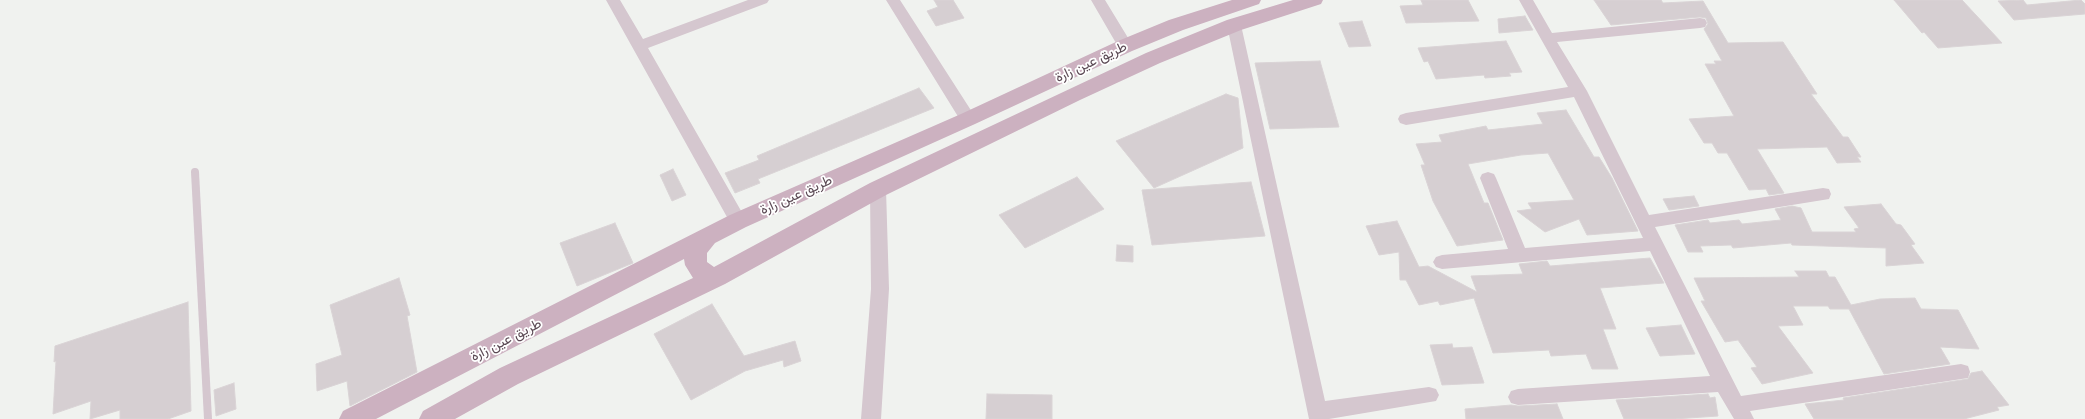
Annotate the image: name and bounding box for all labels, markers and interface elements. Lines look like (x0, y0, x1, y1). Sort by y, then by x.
street label: طريق عين زارة (1052, 38, 1130, 86)
street label: طريق عين زارة (757, 172, 835, 218)
street label: طريق عين زارة (468, 315, 544, 365)

